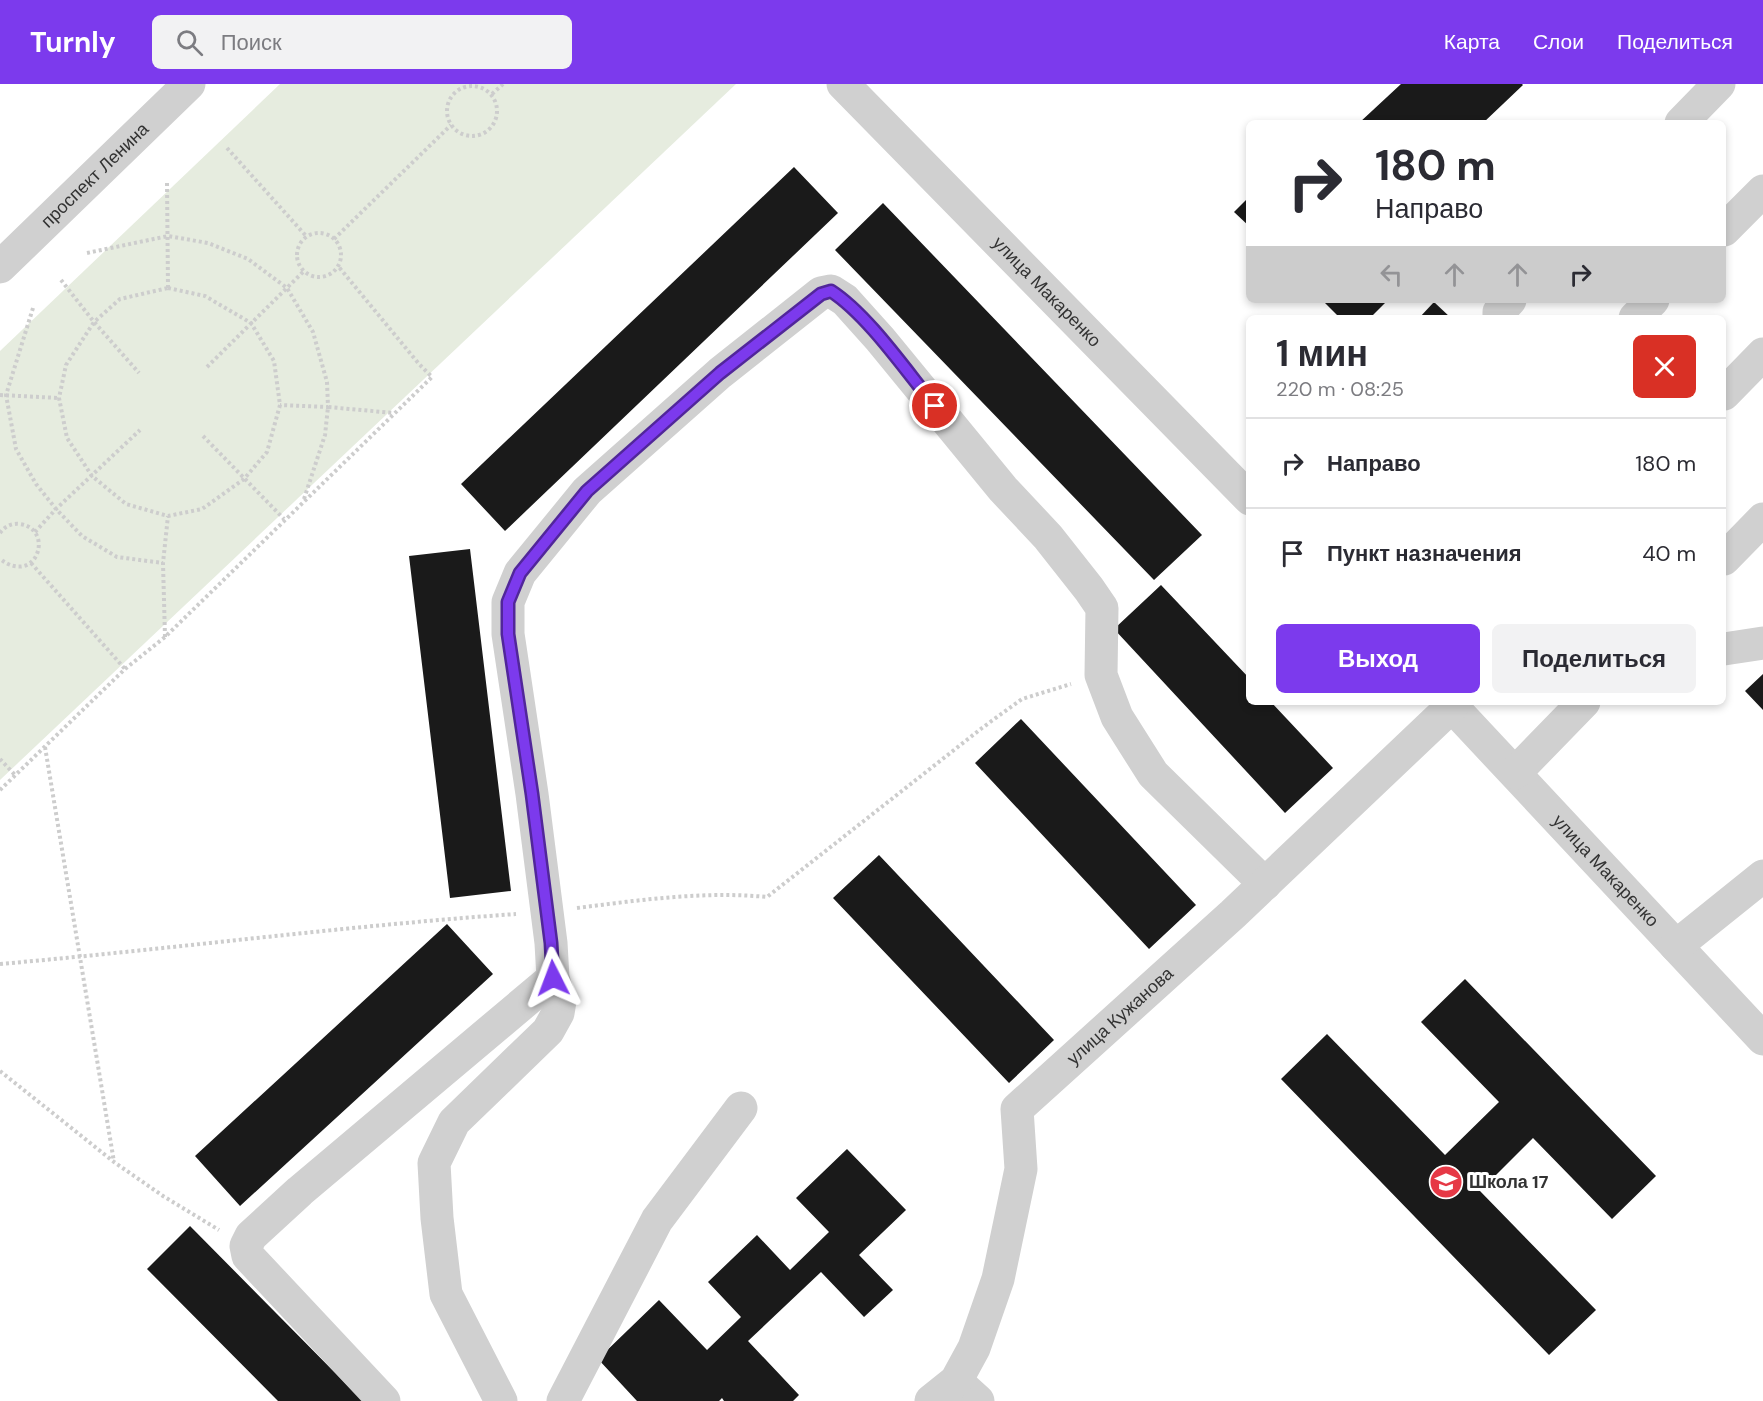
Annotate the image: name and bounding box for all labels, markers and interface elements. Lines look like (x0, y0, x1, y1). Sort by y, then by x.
search box (152, 15, 572, 69)
text: Turnly (30, 24, 116, 61)
icon: search (173, 26, 206, 59)
text: Поиск (221, 28, 282, 57)
text: Карта (1444, 28, 1500, 56)
text: Слои (1533, 28, 1584, 56)
text: Поделиться (1617, 28, 1733, 56)
street label: проспект Ленина (36, 117, 155, 233)
text: 180 m (1375, 138, 1496, 193)
icon: right (1276, 144, 1354, 222)
text: Направо (1375, 191, 1483, 226)
street label: улица Макаренко (987, 231, 1106, 352)
icon: left (1375, 258, 1408, 291)
icon: ahead (1438, 258, 1471, 291)
icon: ahead (1501, 258, 1534, 291)
icon: right (1564, 258, 1597, 291)
text: 1 мин (1276, 330, 1368, 377)
button: close (1633, 335, 1696, 398)
text: 220 m · 08:25 (1276, 376, 1404, 402)
pin (909, 380, 960, 431)
icon: arrive (918, 389, 951, 422)
icon: right (1276, 447, 1309, 480)
text: Направо (1327, 449, 1421, 478)
text: 180 m (1635, 449, 1696, 478)
icon: arrive (1276, 537, 1309, 570)
text: Пункт назначения (1327, 539, 1522, 568)
text: 40 m (1642, 539, 1696, 568)
button: Выход (1276, 624, 1480, 693)
button: Поделиться (1492, 624, 1696, 693)
street label: улица Макаренко (1547, 809, 1664, 932)
position arrow (521, 946, 585, 1010)
street label: улица Кужанова (1062, 961, 1179, 1070)
school or university icon: Школа 17 (1428, 1164, 1464, 1200)
place label: Школа 17 (1469, 1170, 1549, 1194)

